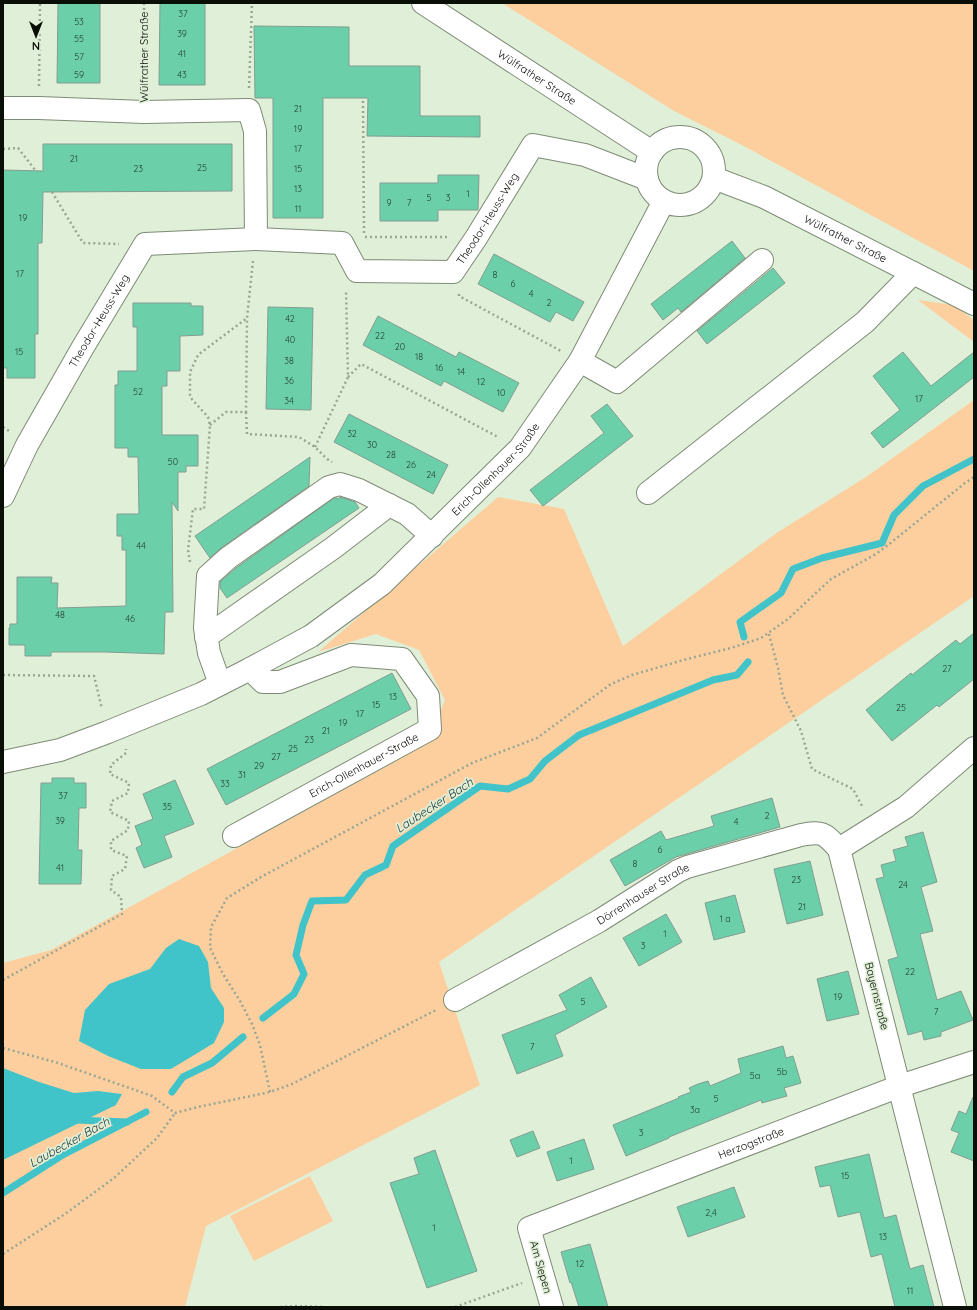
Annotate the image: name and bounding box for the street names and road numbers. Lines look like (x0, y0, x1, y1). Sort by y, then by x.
street label: Wülfrather Straße (137, 11, 151, 103)
street label: Wülfrather Straße (495, 46, 579, 108)
street label: Theodor-Heuss-Weg (453, 170, 521, 267)
street label: Wülfrather Straße (802, 212, 889, 265)
street label: Theodor-Heuss-Weg (66, 272, 132, 370)
street label: Erich-Ollenhauer-Straße (449, 420, 542, 519)
street label: Erich-Ollenhauer-Straße (307, 730, 421, 801)
street label: Dörrenhauser Straße (594, 860, 691, 928)
street label: Bayernstraße (862, 961, 892, 1031)
street label: Herzogstraße (716, 1124, 786, 1162)
street label: Am Siepen (527, 1239, 555, 1295)

